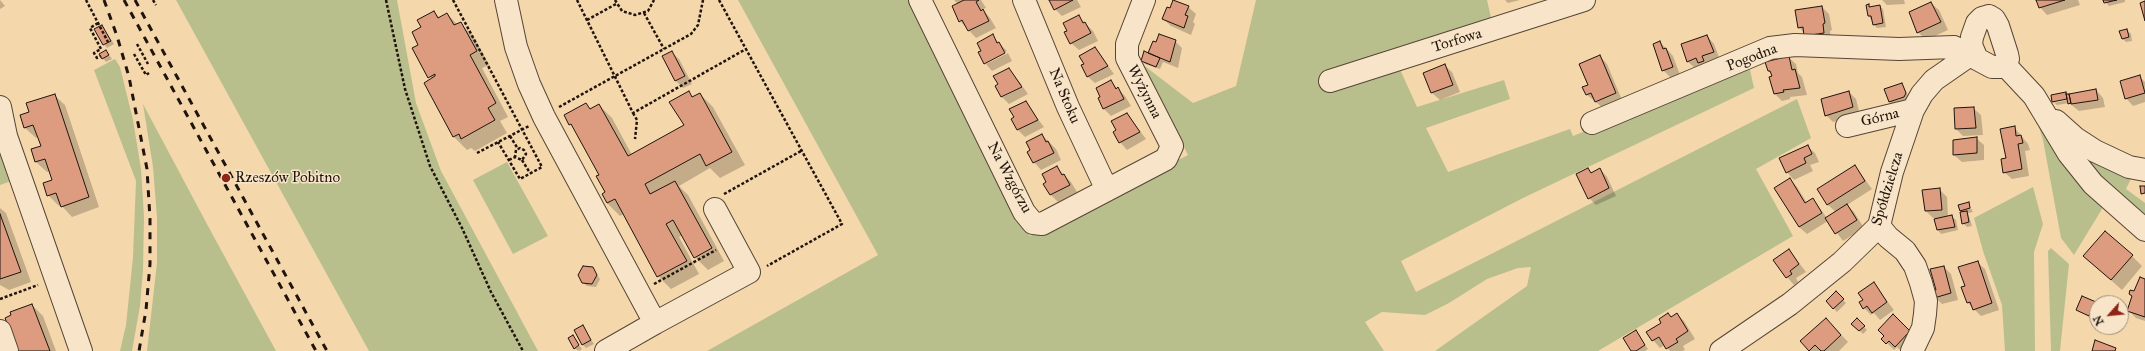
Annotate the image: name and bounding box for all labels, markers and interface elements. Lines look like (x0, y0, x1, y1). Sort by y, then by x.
street label: Torfowa (1430, 25, 1484, 57)
street label: Pogodna (1724, 40, 1780, 76)
street label: Wyżynna (1123, 62, 1165, 122)
street label: Na Stoku (1044, 66, 1084, 126)
street label: Górna (1859, 105, 1901, 131)
street label: Na Wzgórzu (983, 139, 1035, 217)
street label: Spółdzielcza (1868, 150, 1908, 228)
place label: Rzeszów Pobitno (235, 169, 340, 187)
marker: Rzeszów Pobitno (220, 172, 232, 184)
north arrow (2089, 295, 2129, 335)
text: N (2091, 313, 2107, 327)

